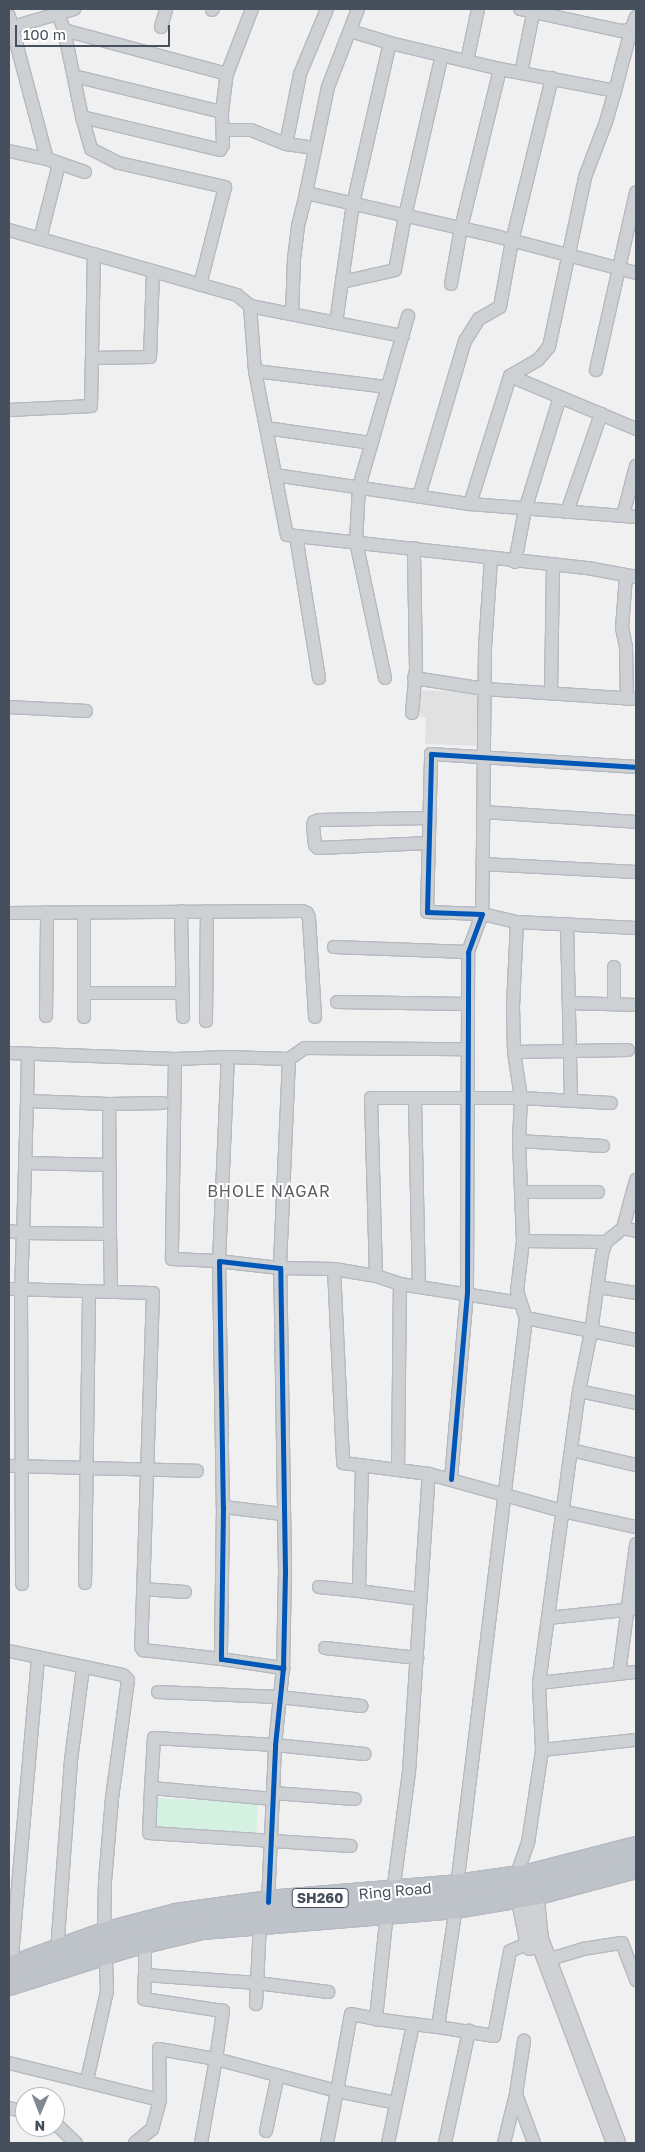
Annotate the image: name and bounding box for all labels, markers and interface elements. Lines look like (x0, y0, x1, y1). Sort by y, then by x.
scale bar (18, 15, 172, 47)
text: 100 m (23, 25, 66, 43)
district label: BHOLE NAGAR (206, 1181, 332, 1201)
street label: Ring Road (358, 1879, 432, 1903)
road number: SH260 (291, 1886, 349, 1910)
north arrow (15, 2087, 65, 2137)
text: N (34, 2118, 45, 2135)

